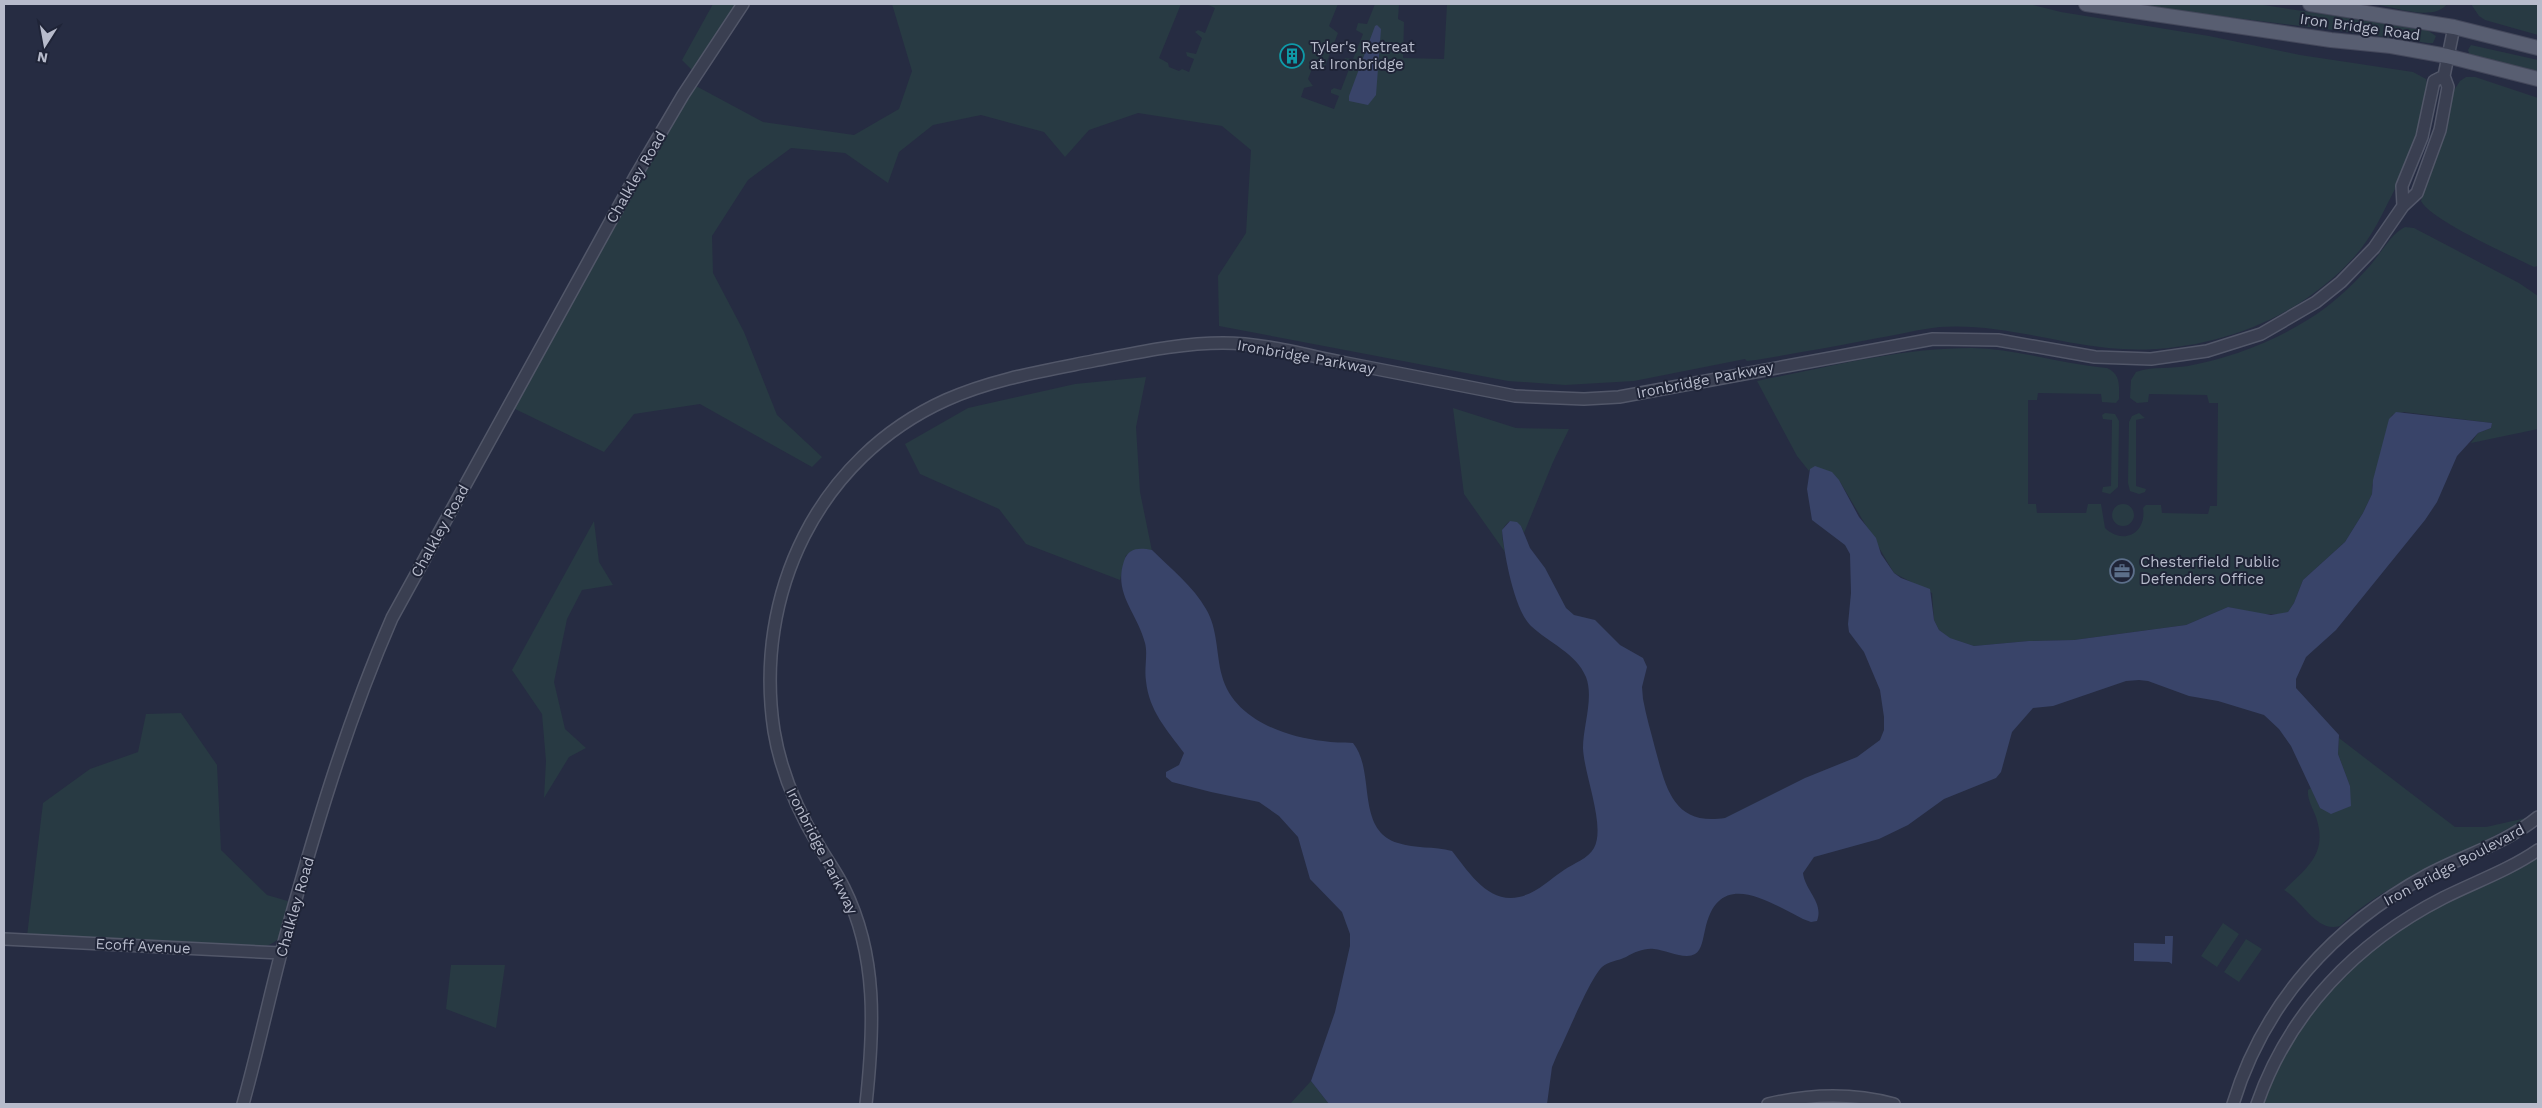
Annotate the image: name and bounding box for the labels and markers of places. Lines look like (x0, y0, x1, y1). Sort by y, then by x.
place label: Tyler's Retreat at Ironbridge (1310, 38, 1415, 73)
building icon: Tyler's Retreat at Ironbridge (1279, 43, 1305, 69)
place label: Chesterfield Public Defenders Office (2140, 553, 2280, 588)
office icon: Chesterfield Public Defenders Office (2109, 558, 2135, 584)

